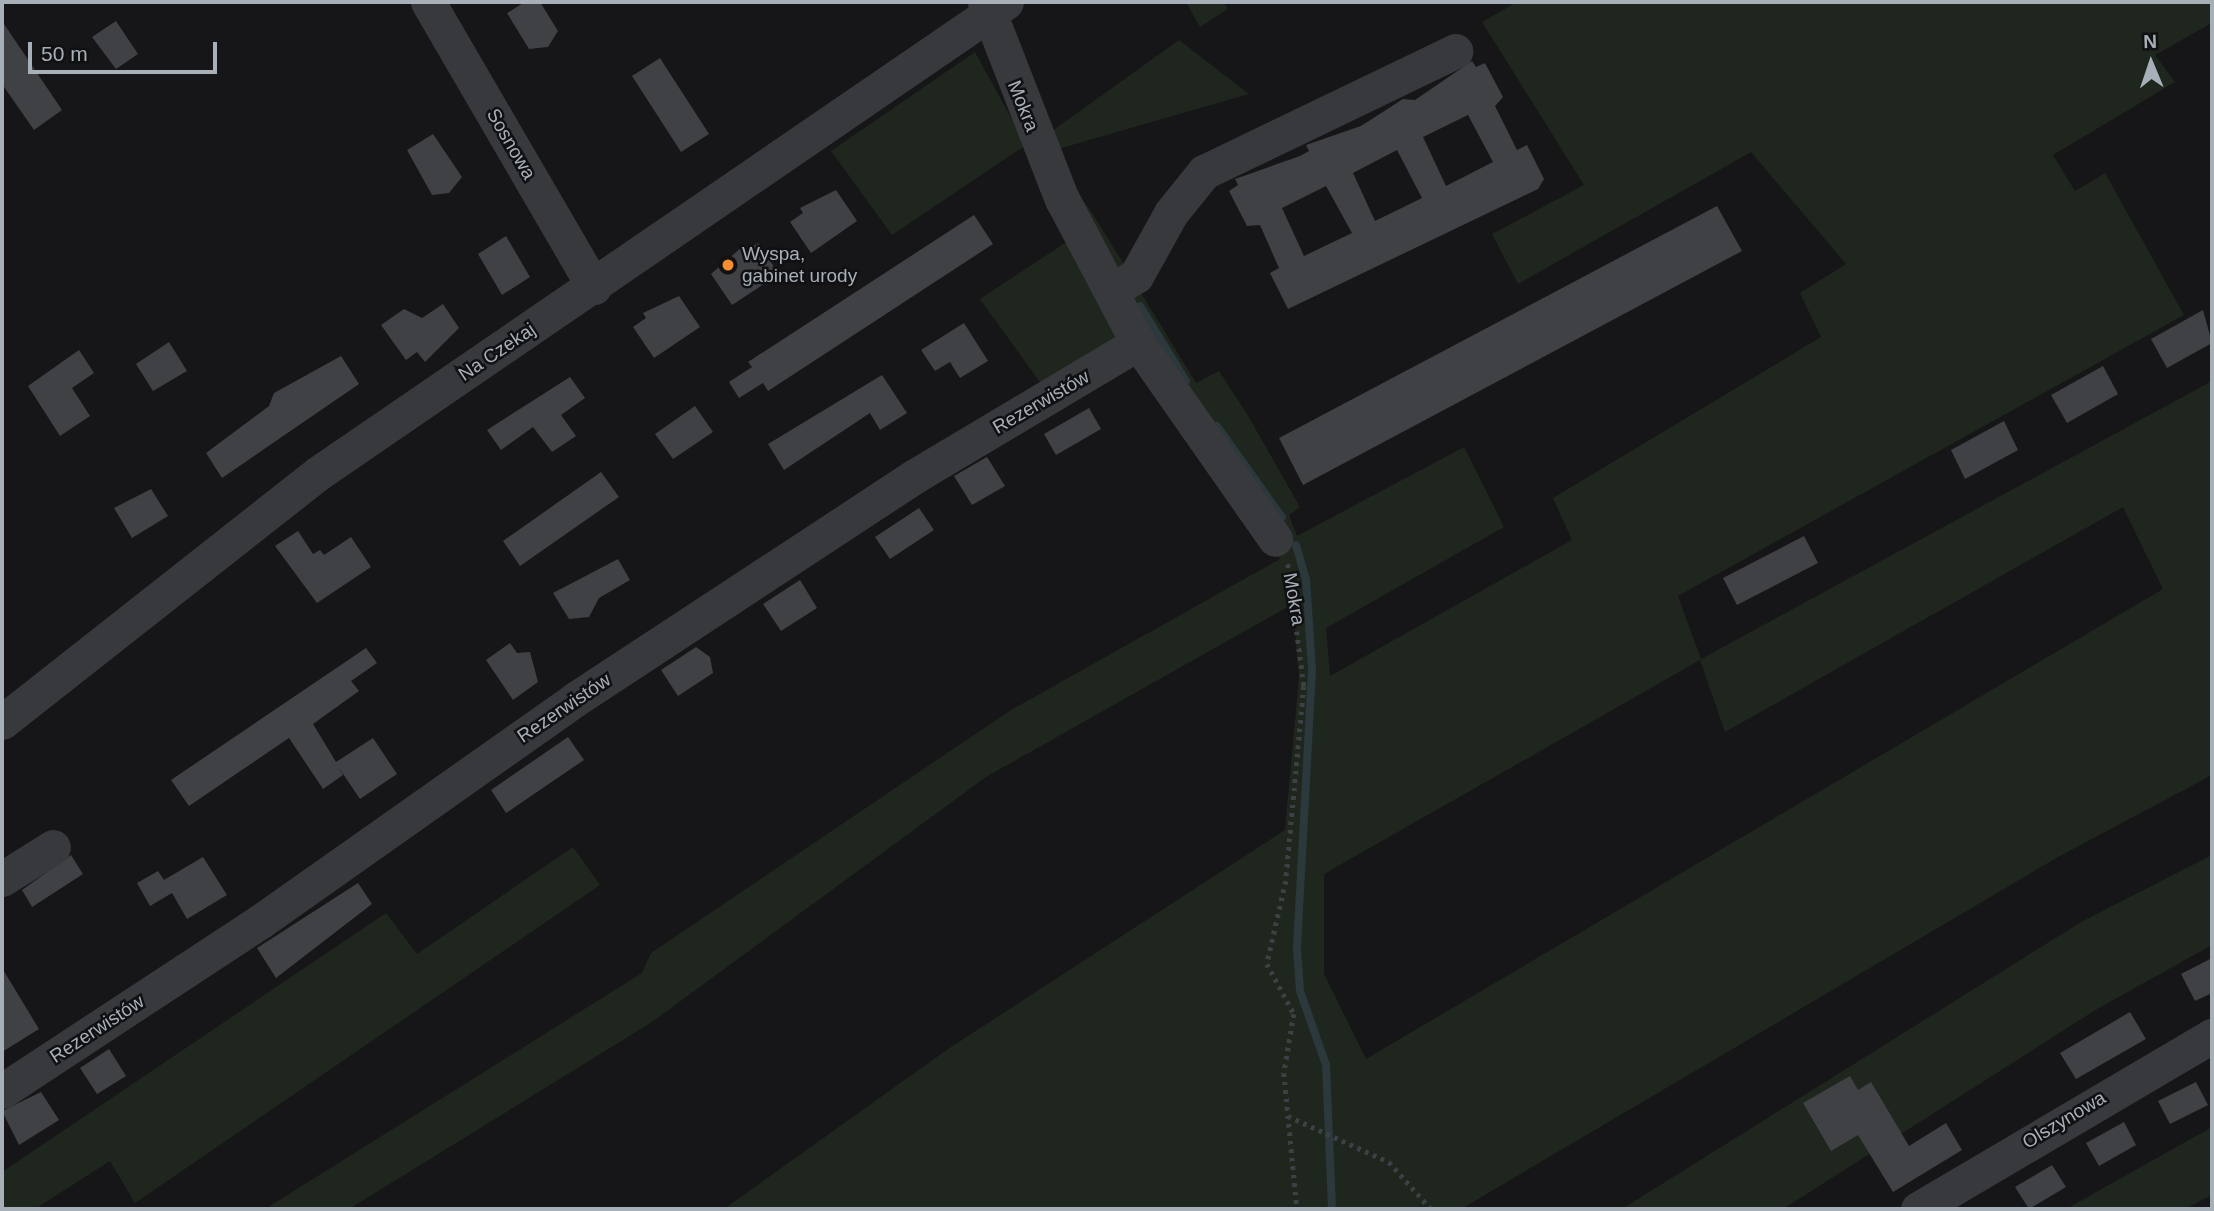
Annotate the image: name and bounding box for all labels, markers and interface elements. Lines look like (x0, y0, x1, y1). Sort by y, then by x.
scale bar (32, 28, 220, 72)
north arrow (2116, 28, 2186, 98)
text: N (2143, 31, 2157, 52)
text: 50 m (41, 42, 88, 65)
street label: Mokra (1003, 77, 1043, 135)
street label: Sosnowa (482, 104, 540, 184)
place label: Wyspa, gabinet urody (742, 243, 857, 287)
marker: Wyspa, gabinet urody (720, 257, 736, 273)
street label: Na Czekaj (454, 318, 540, 386)
street label: Rezerwistów (989, 365, 1093, 439)
street label: Mokra (1278, 571, 1310, 627)
street label: Rezerwistów (513, 668, 615, 748)
street label: Rezerwistów (46, 990, 148, 1068)
street label: Olszynowa (2018, 1086, 2110, 1154)

